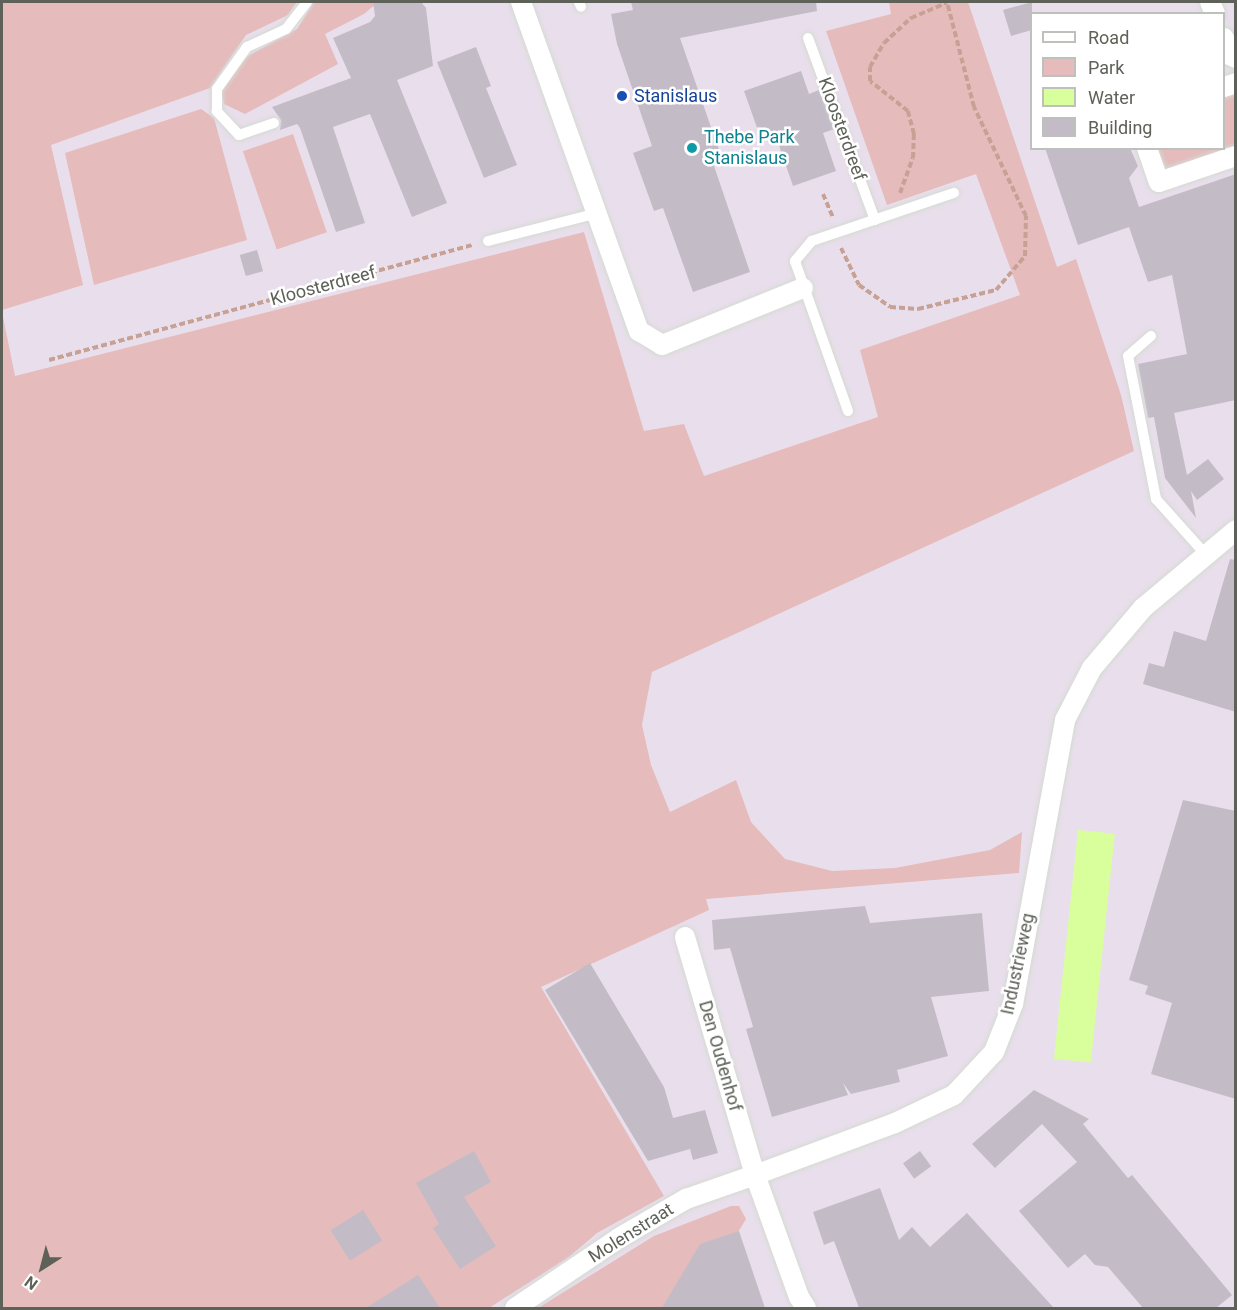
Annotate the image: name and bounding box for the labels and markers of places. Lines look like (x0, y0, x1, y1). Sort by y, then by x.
place label: Stanislaus (634, 85, 717, 107)
marker: Stanislaus (615, 89, 629, 103)
place label: Thebe Park Stanislaus (704, 127, 795, 170)
marker: Thebe Park Stanislaus (685, 141, 699, 155)

